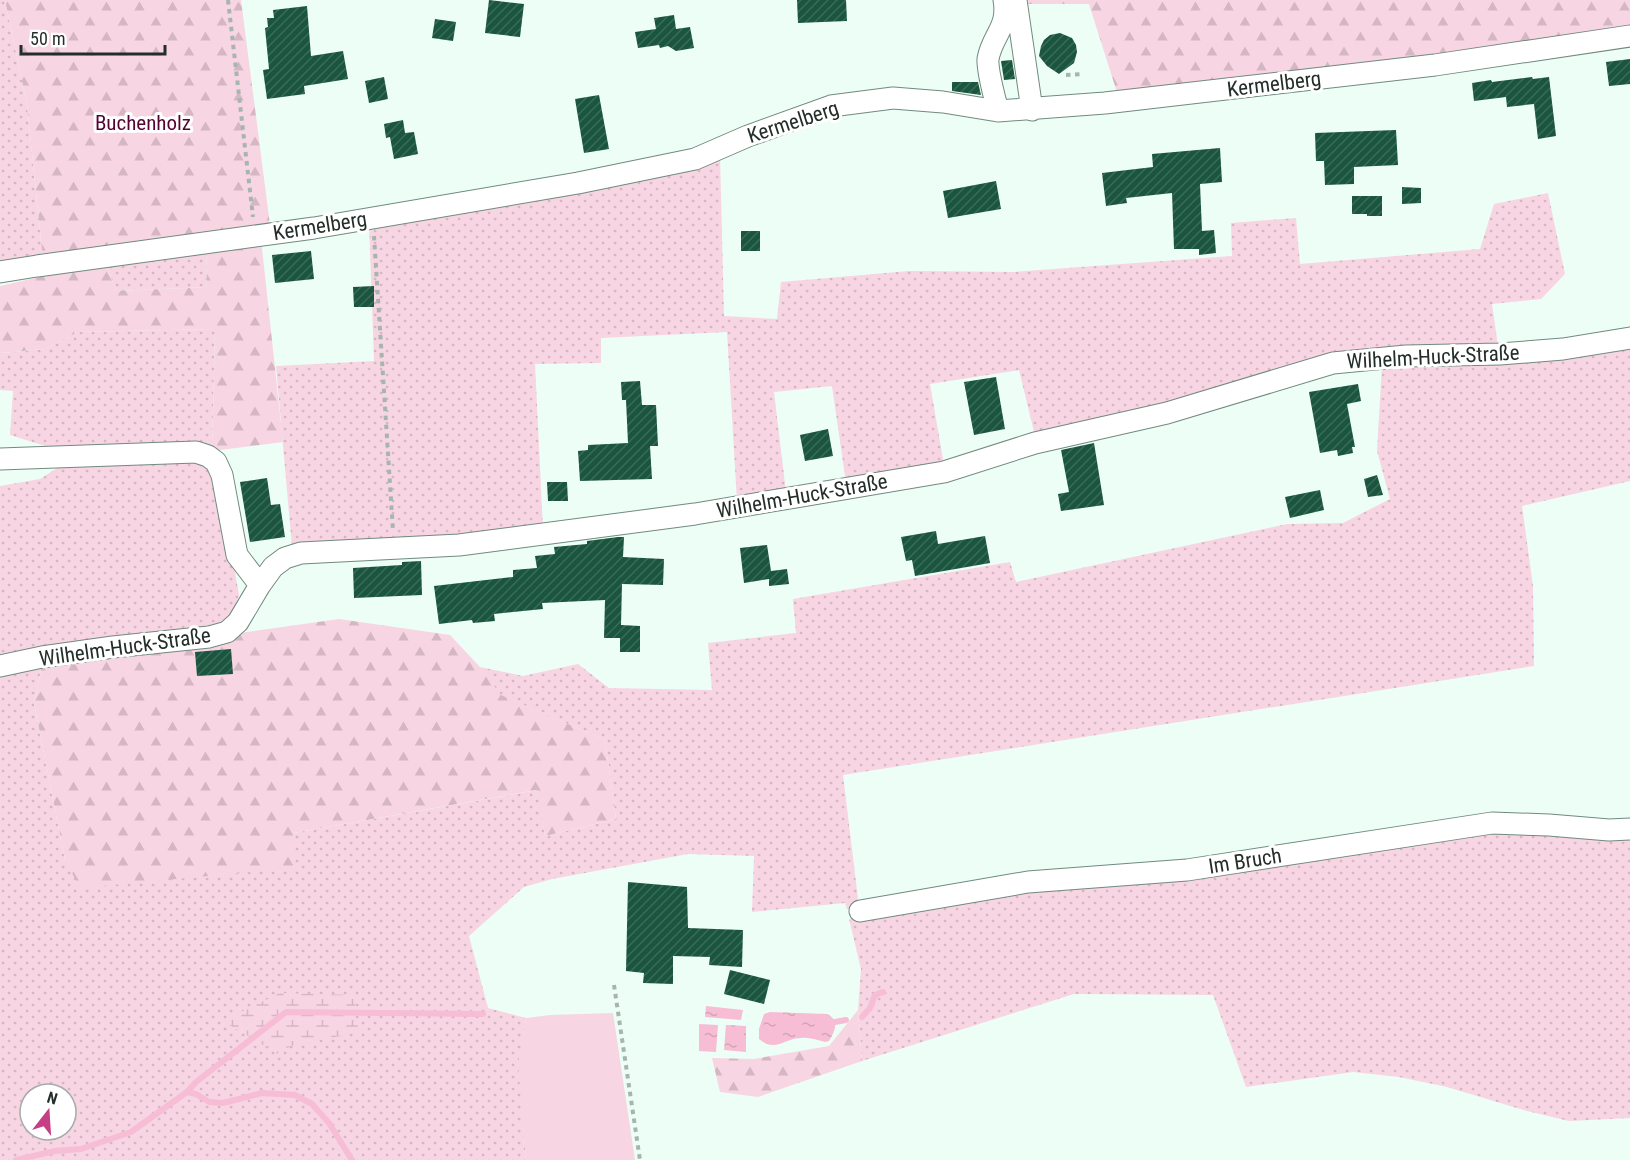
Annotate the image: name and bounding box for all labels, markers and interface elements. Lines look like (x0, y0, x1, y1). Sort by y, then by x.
scale bar (21, 18, 165, 56)
text: 50 m (30, 28, 65, 49)
street label: Kermelberg (1226, 66, 1322, 102)
street label: Kermelberg (744, 96, 842, 148)
park label: Buchenholz (95, 111, 191, 135)
street label: Kermelberg (271, 207, 369, 245)
street label: Wilhelm-Huck-Straße (1346, 340, 1520, 374)
street label: Wilhelm-Huck-Straße (715, 469, 889, 523)
street label: Wilhelm-Huck-Straße (38, 623, 212, 671)
street label: Im Bruch (1207, 843, 1283, 879)
north arrow (18, 1082, 78, 1142)
text: N (45, 1088, 60, 1109)

